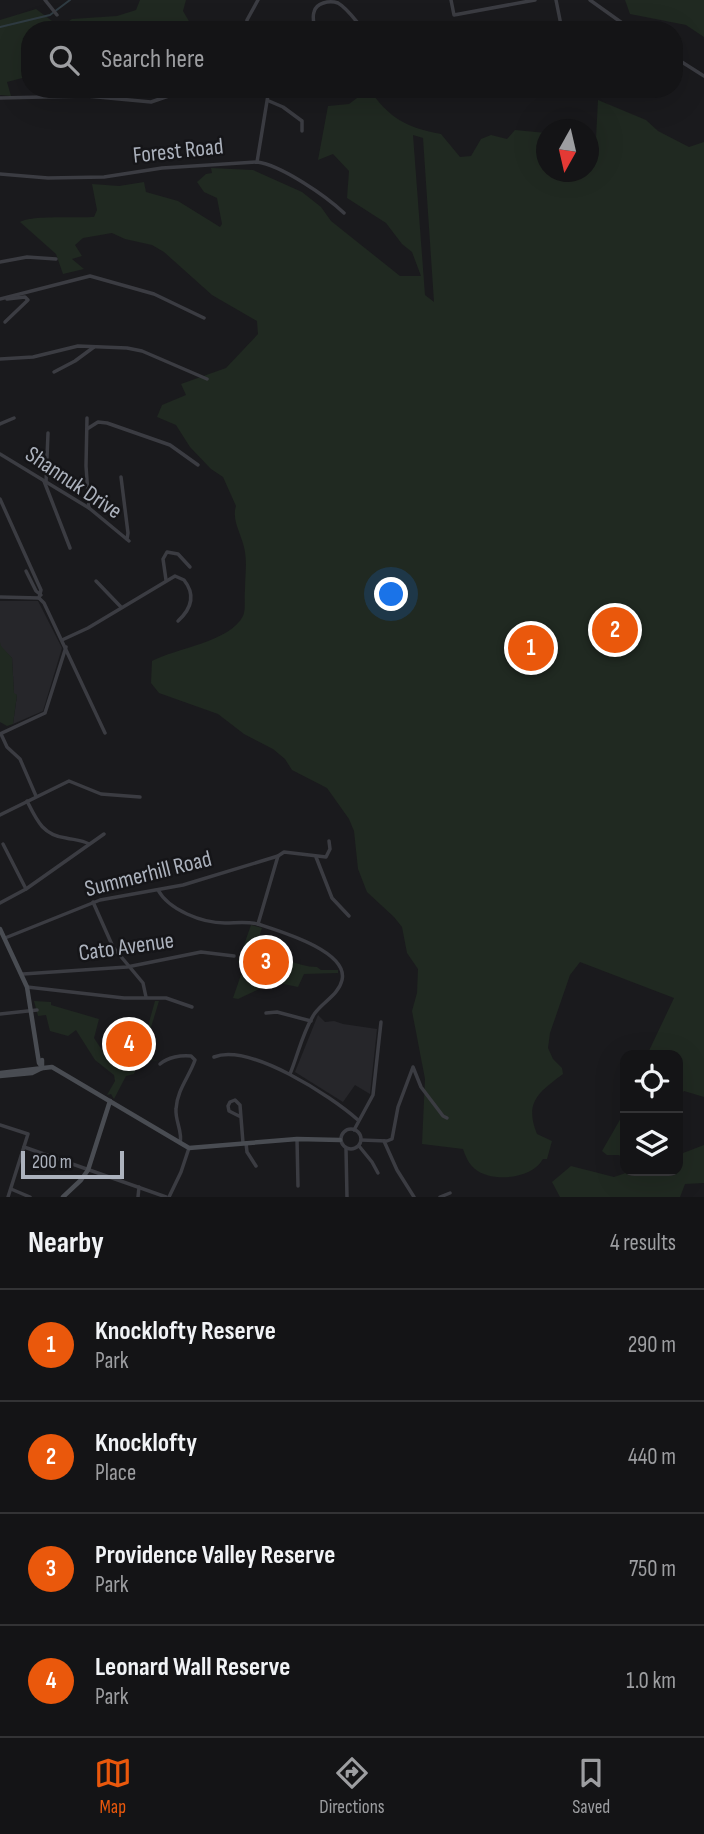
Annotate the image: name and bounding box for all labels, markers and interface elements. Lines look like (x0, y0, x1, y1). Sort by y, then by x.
search box (21, 21, 683, 98)
icon: search (45, 41, 83, 79)
text: Search here (101, 44, 204, 75)
north arrow (536, 119, 599, 182)
street label: Forest Road (132, 132, 225, 170)
street label: Shannuk Drive (20, 440, 127, 525)
your location (374, 577, 408, 611)
pin: 2 (592, 604, 638, 656)
pin: 1 (508, 622, 554, 674)
street label: Summerhill Road (82, 845, 214, 903)
street label: Cato Avenue (77, 926, 176, 968)
pin: 3 (243, 936, 289, 988)
pin: 4 (106, 1018, 152, 1070)
map controls (620, 1050, 683, 1176)
button: locate (620, 1050, 683, 1113)
button: layers (620, 1113, 683, 1176)
scale bar (21, 1148, 124, 1180)
text: 200 m (32, 1151, 72, 1174)
text: Nearby (28, 1225, 104, 1261)
text: 4 results (610, 1229, 676, 1257)
text: Knocklofty Reserve (95, 1316, 276, 1347)
text: 1 (46, 1331, 56, 1359)
text: 290 m (628, 1331, 676, 1359)
text: Park (95, 1347, 129, 1375)
text: Knocklofty (95, 1428, 197, 1459)
text: 2 (46, 1443, 56, 1471)
text: 440 m (628, 1443, 676, 1471)
text: Place (95, 1459, 136, 1487)
text: Providence Valley Reserve (95, 1540, 335, 1571)
text: 3 (46, 1555, 56, 1583)
text: 750 m (629, 1555, 676, 1583)
text: Park (95, 1571, 129, 1599)
text: Leonard Wall Reserve (95, 1652, 290, 1683)
text: 4 (46, 1667, 56, 1695)
text: 1.0 km (626, 1667, 676, 1695)
text: Park (95, 1683, 129, 1711)
tab: Map (94, 1754, 132, 1819)
tab: Directions (319, 1754, 385, 1819)
tab: Saved (572, 1754, 610, 1819)

